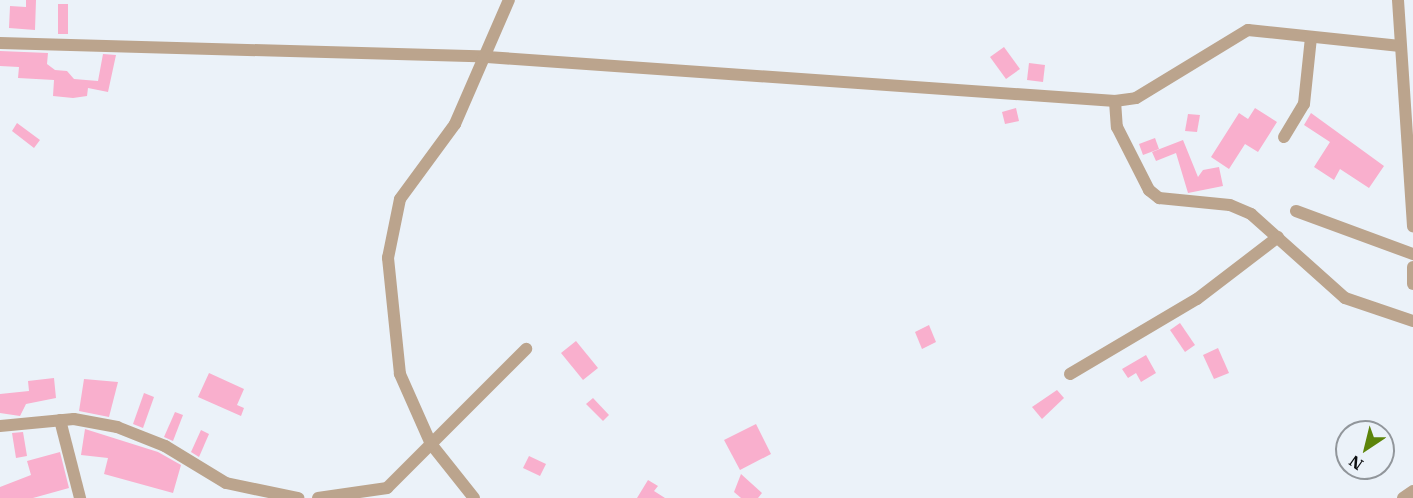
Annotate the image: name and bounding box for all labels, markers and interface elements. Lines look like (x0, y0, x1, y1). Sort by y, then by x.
north arrow (1335, 420, 1395, 480)
text: N (1345, 451, 1367, 475)

